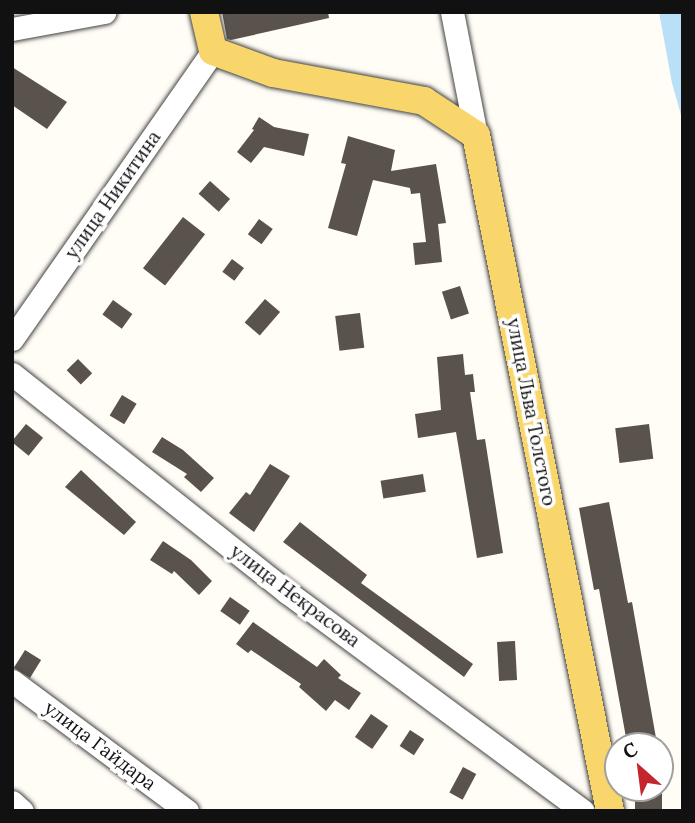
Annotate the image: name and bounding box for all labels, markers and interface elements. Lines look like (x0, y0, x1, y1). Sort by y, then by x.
street label: улица Никитина (60, 127, 166, 263)
street label: улица Льва Толстого (502, 316, 560, 508)
street label: улица Некрасова (226, 540, 364, 652)
street label: улица Гайдара (40, 697, 160, 795)
north arrow (604, 732, 674, 802)
text: С (619, 737, 641, 764)

